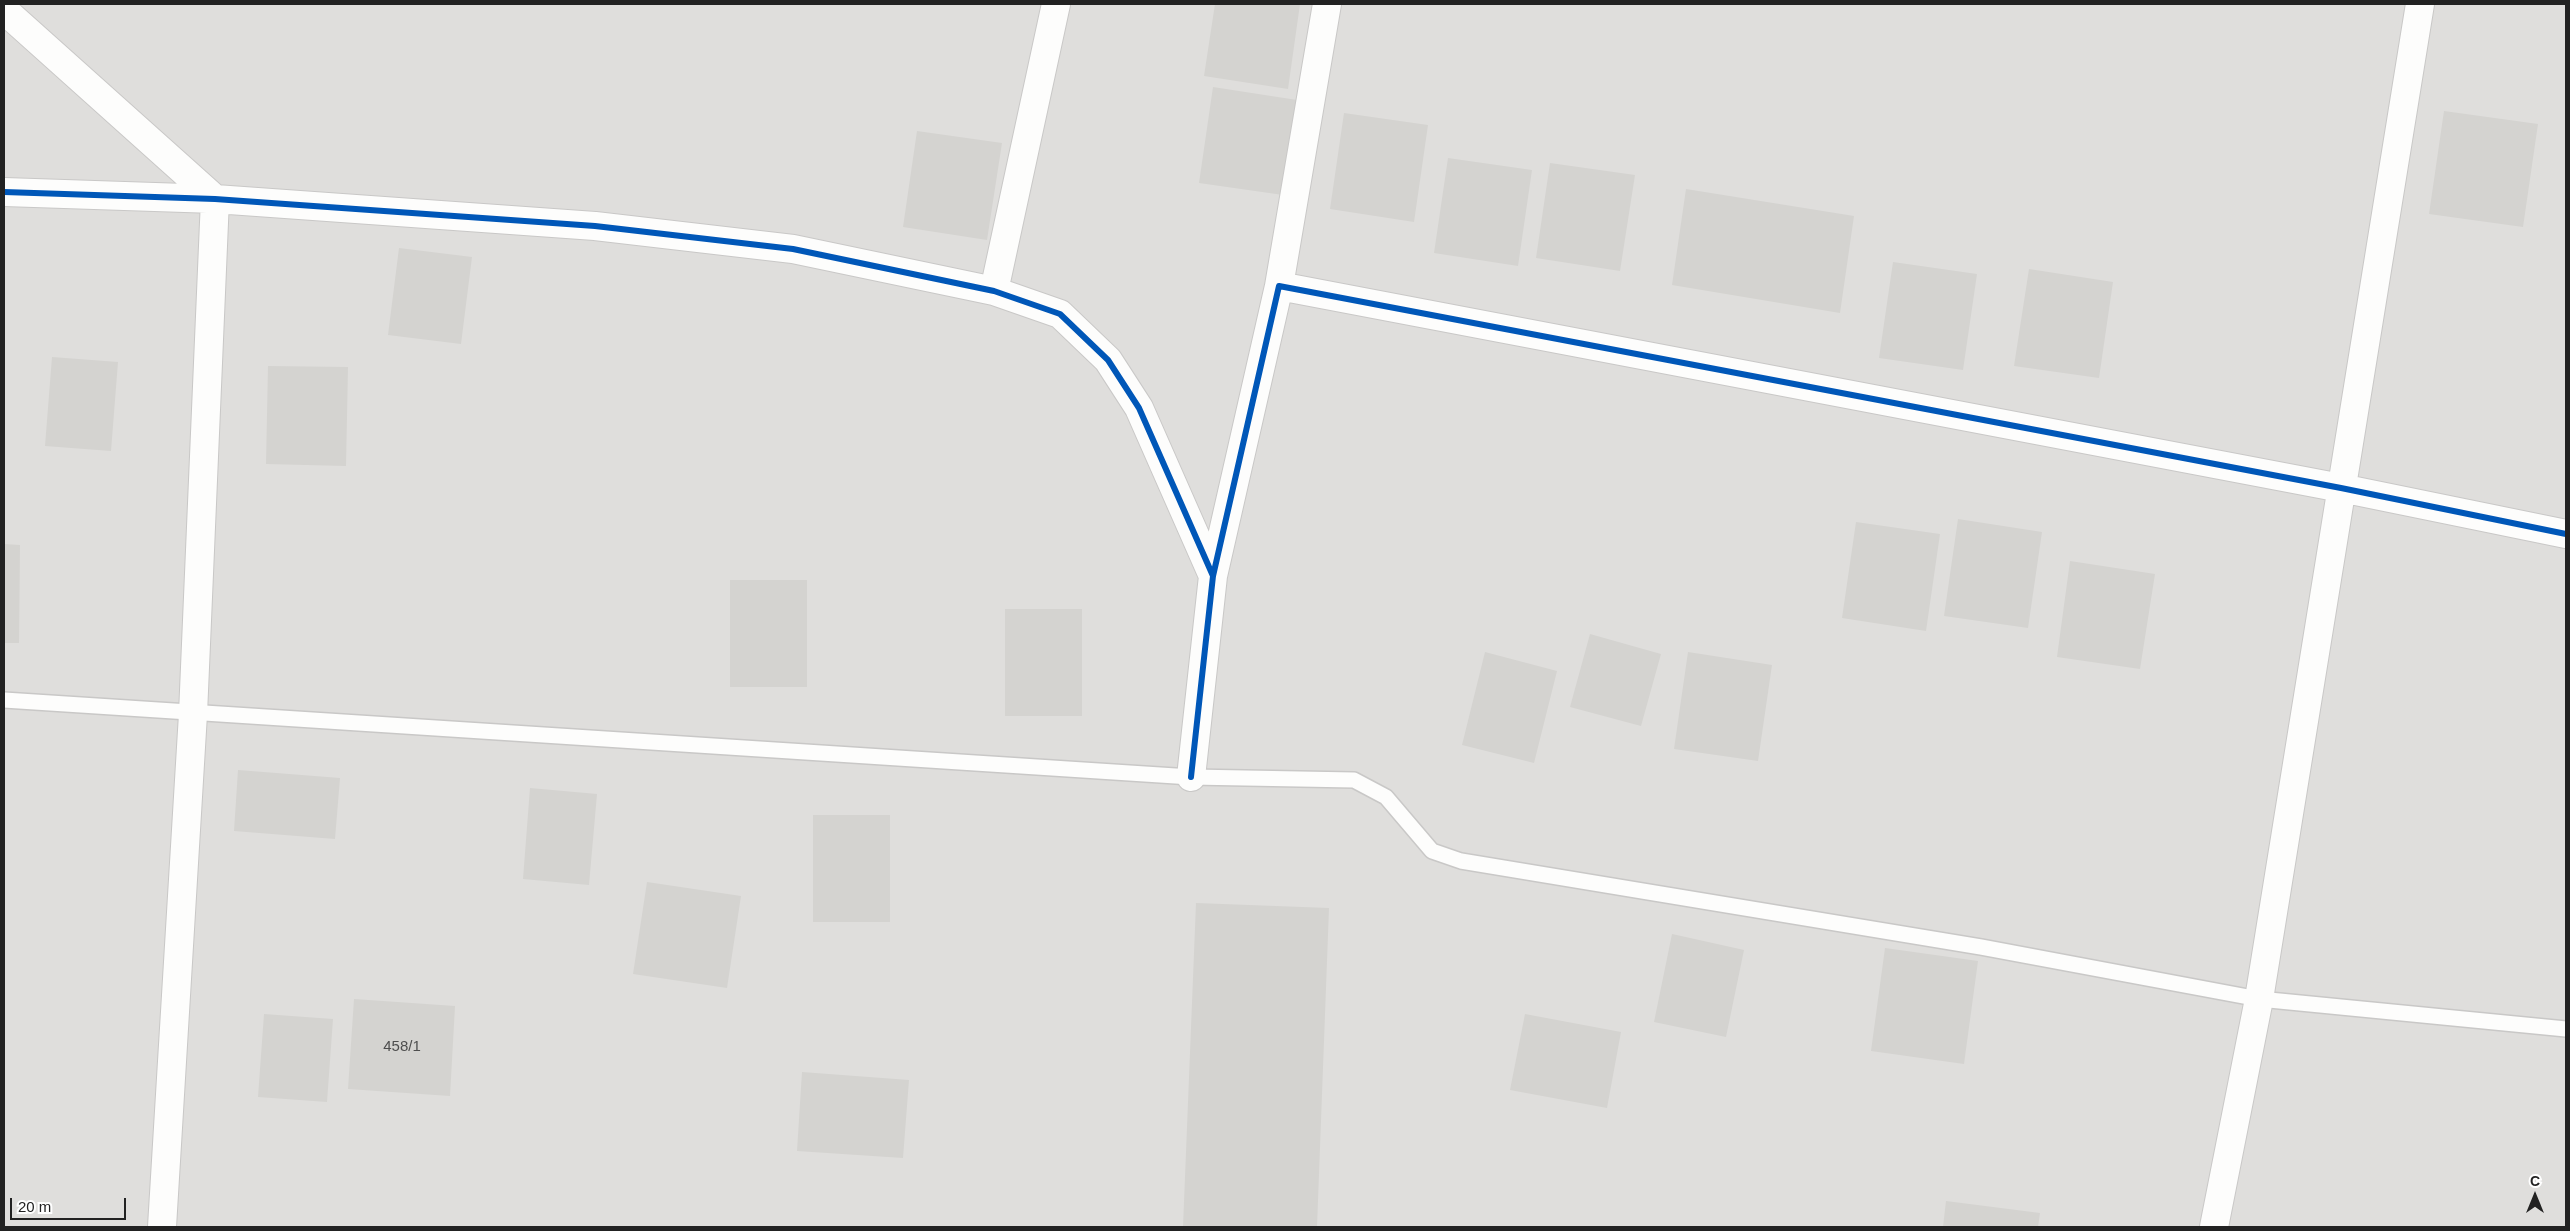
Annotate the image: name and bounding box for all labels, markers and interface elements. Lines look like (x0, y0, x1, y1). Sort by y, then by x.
house number: 458/1 (383, 1038, 421, 1056)
north arrow (2510, 1171, 2560, 1221)
text: С (2530, 1173, 2540, 1189)
scale bar (12, 1188, 129, 1220)
text: 20 m (18, 1198, 51, 1215)

